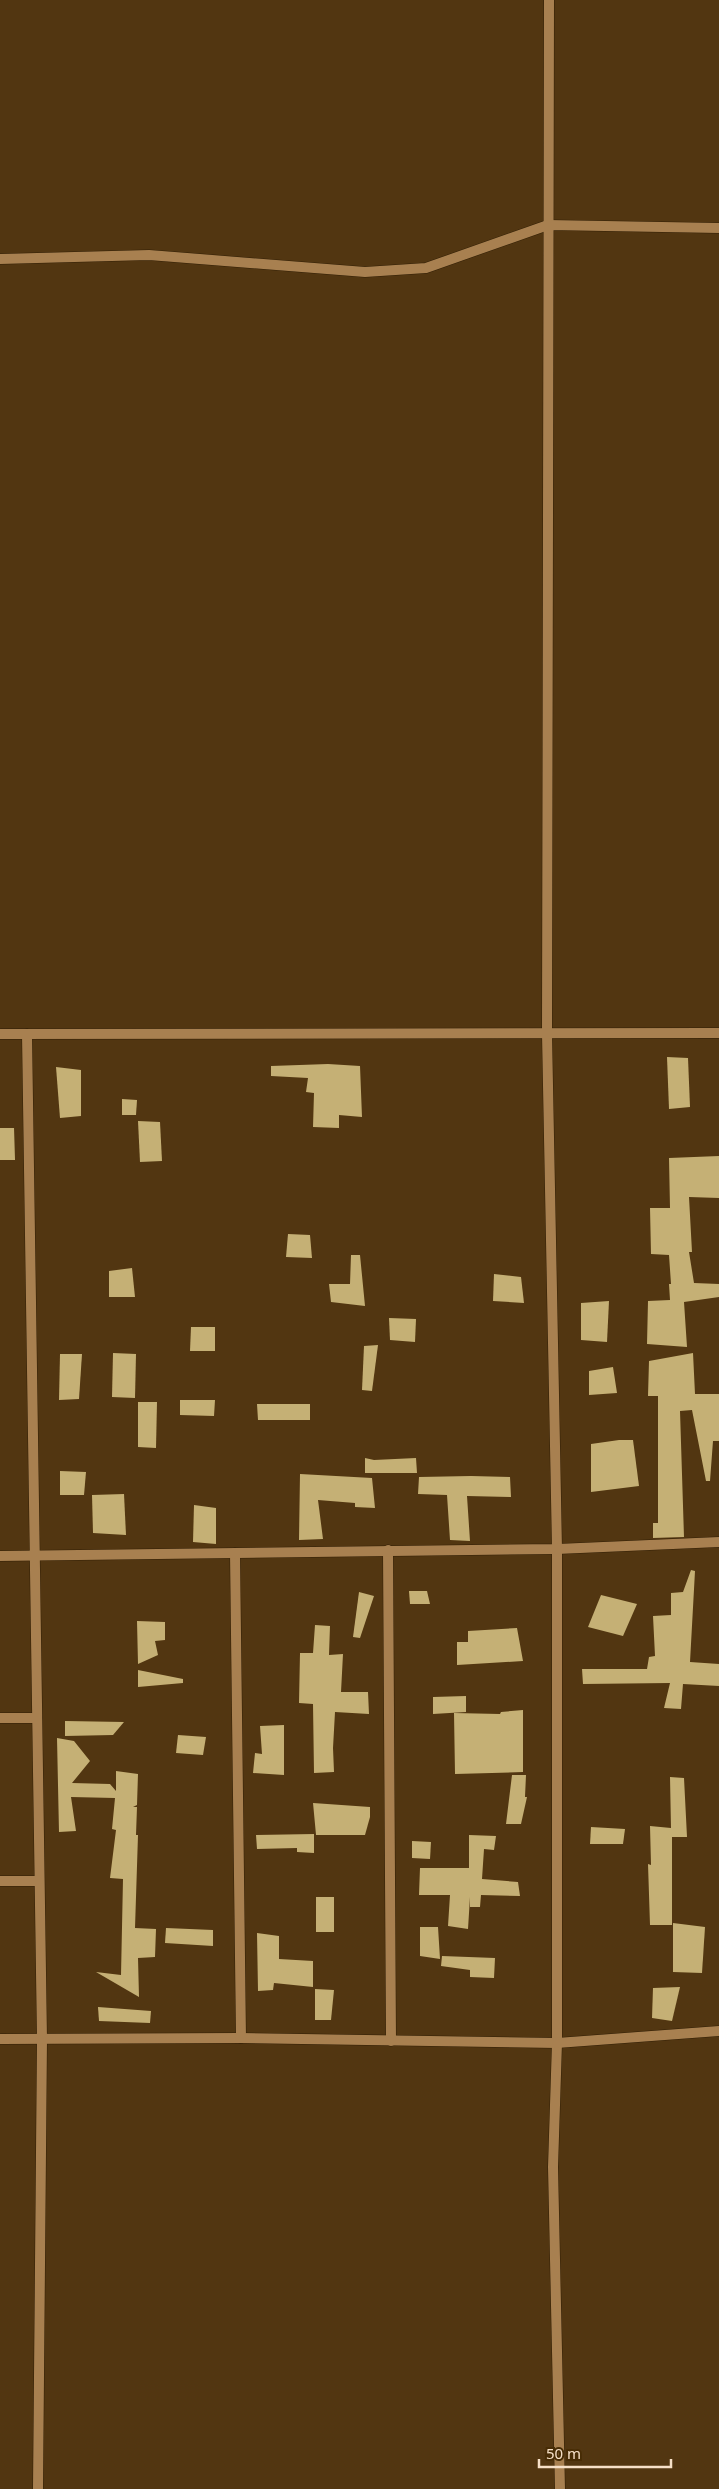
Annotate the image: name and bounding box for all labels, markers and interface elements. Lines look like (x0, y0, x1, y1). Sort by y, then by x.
scale bar (539, 2436, 672, 2468)
text: 50 m (546, 2443, 581, 2463)

